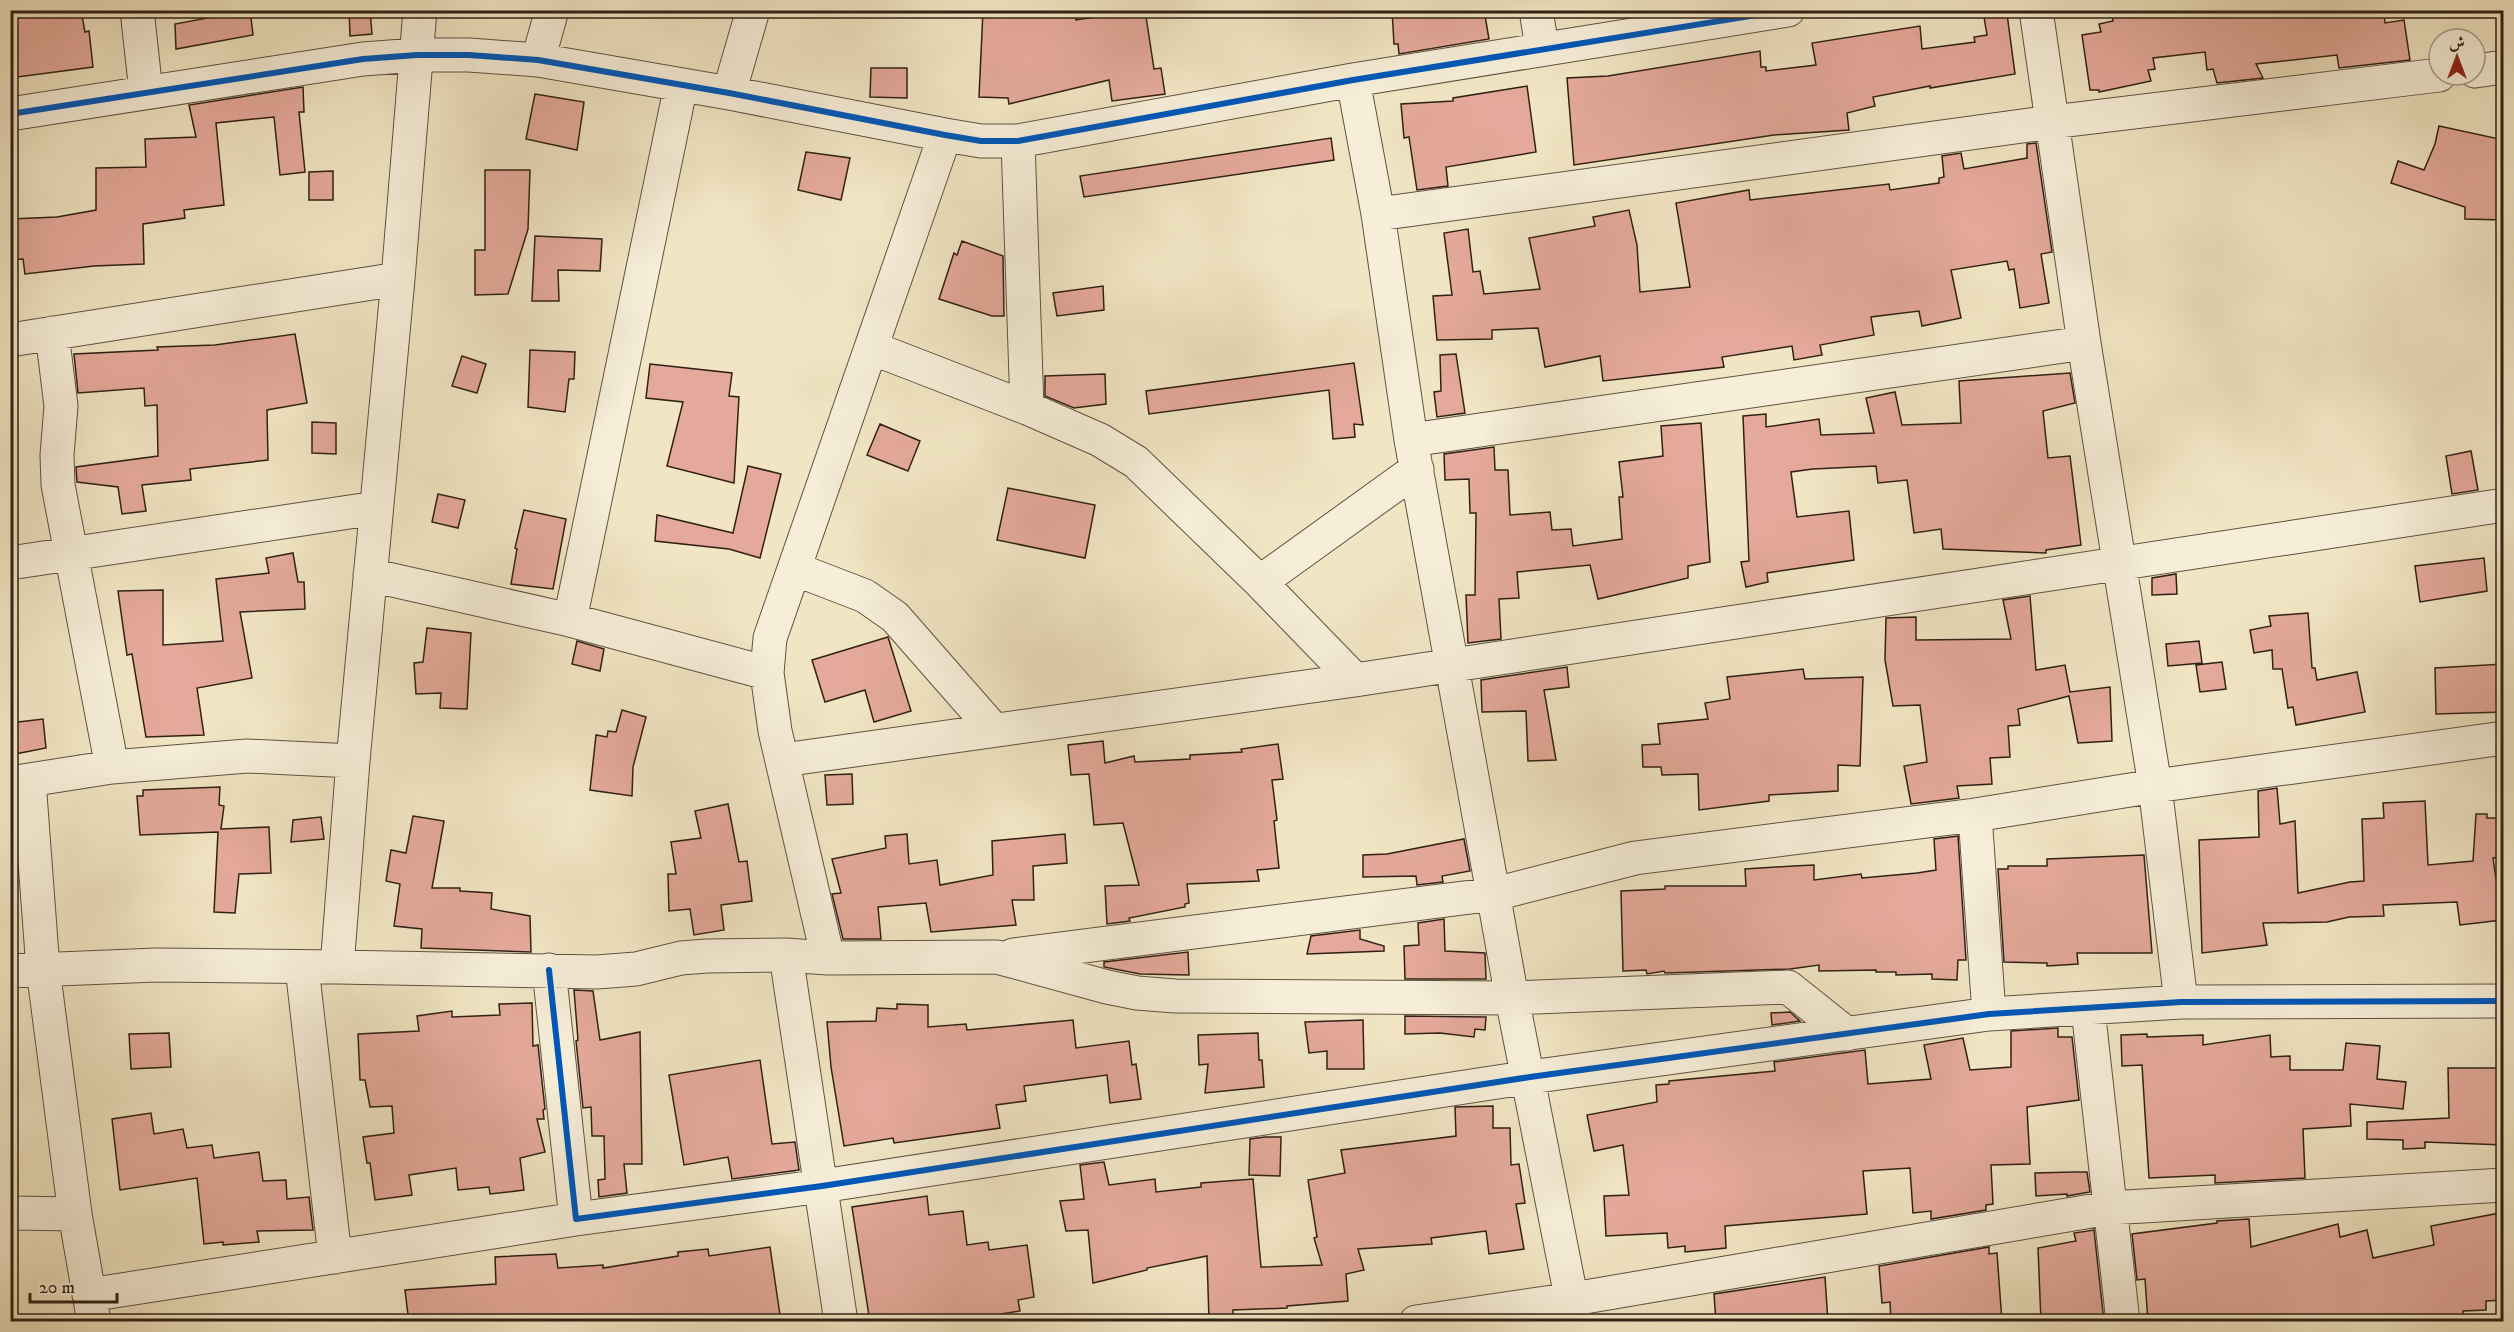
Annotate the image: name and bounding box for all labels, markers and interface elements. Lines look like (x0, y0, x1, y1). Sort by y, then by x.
north arrow (2427, 27, 2487, 87)
text: ش (2449, 33, 2465, 53)
scale bar (30, 1266, 117, 1304)
text: 20 m (39, 1277, 75, 1299)

